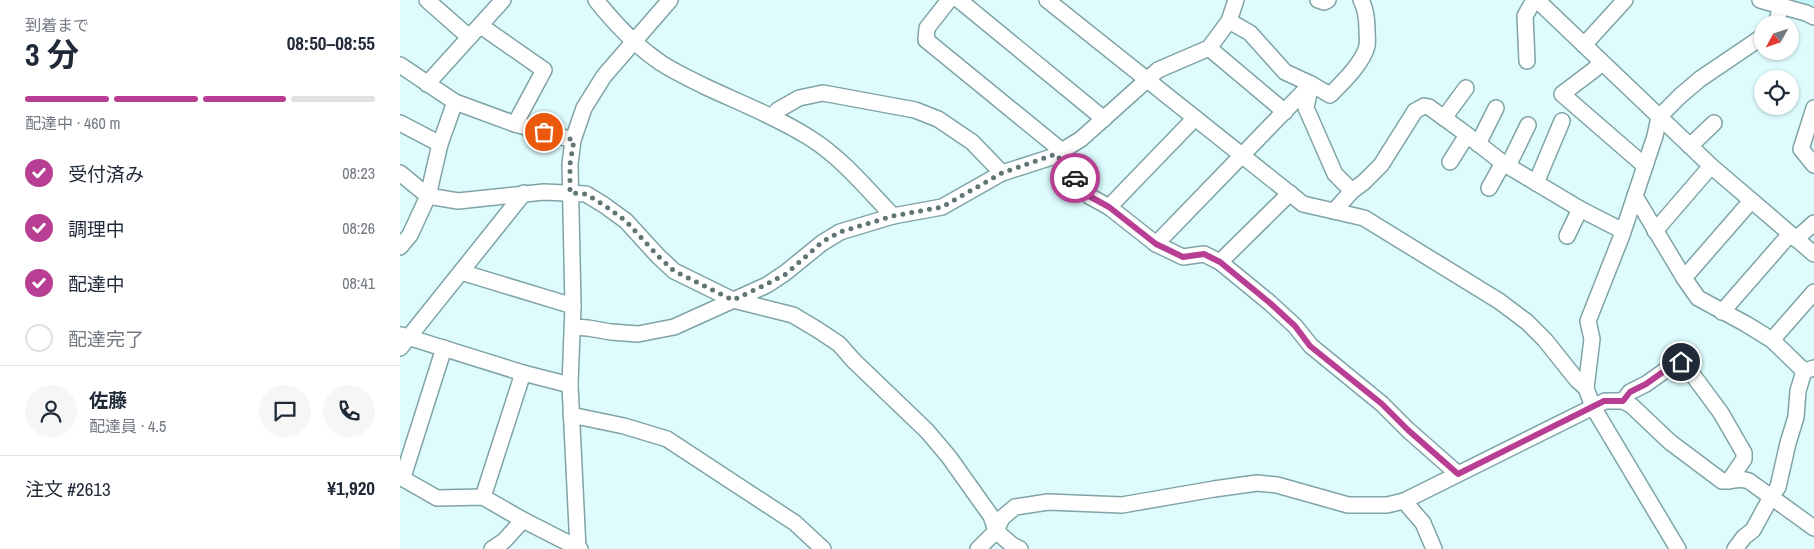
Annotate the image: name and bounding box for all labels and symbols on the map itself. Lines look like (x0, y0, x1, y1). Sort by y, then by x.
north arrow (1754, 15, 1799, 60)
pin (523, 111, 565, 153)
courier (1050, 153, 1100, 203)
pin (1660, 341, 1702, 383)

